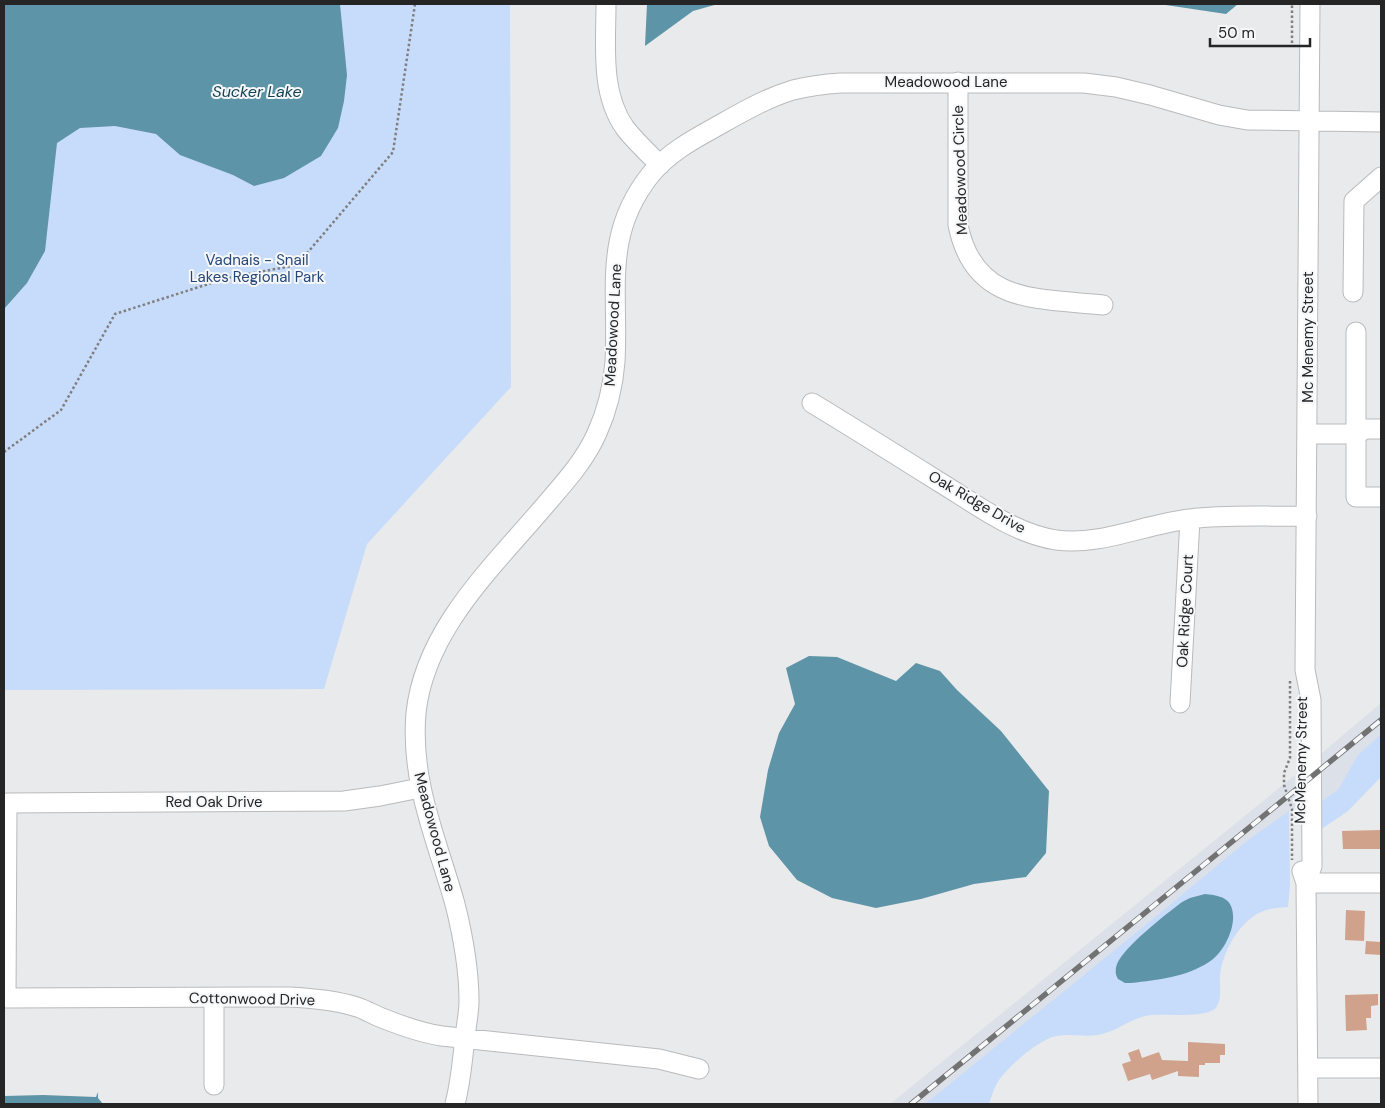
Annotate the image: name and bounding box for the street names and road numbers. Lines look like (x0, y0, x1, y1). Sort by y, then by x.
street label: Meadowood Lane (885, 72, 1007, 92)
street label: Meadowood Circle (948, 105, 972, 235)
street label: Meadowood Lane (600, 263, 626, 387)
street label: Mc Menemy Street (1298, 271, 1318, 403)
street label: Oak Ridge Drive (925, 466, 1029, 538)
street label: Oak Ridge Court (1172, 554, 1198, 668)
street label: McMenemy Street (1290, 696, 1312, 824)
street label: Meadowood Lane (409, 770, 461, 894)
street label: Red Oak Drive (165, 792, 263, 812)
street label: Cottonwood Drive (189, 988, 315, 1010)

